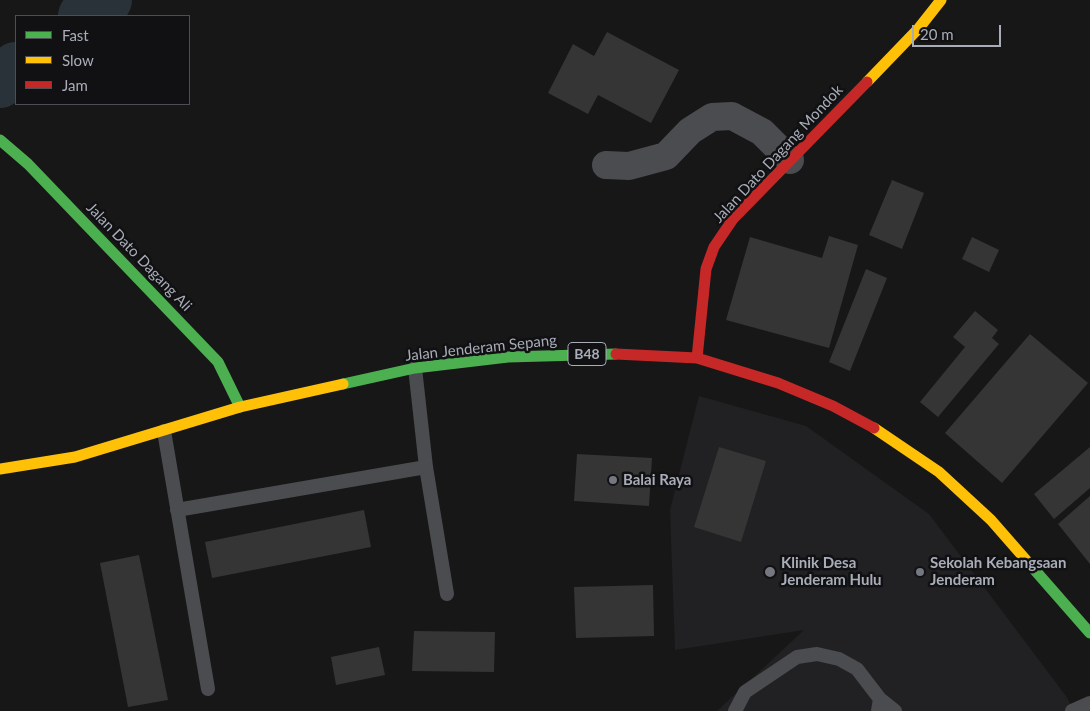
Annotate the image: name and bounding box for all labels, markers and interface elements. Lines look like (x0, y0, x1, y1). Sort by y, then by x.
legend (15, 15, 190, 105)
scale bar (915, 15, 1004, 47)
text: 20 m (920, 25, 954, 43)
text: Fast (62, 26, 89, 44)
text: Slow (62, 51, 94, 69)
text: Jam (62, 76, 88, 94)
street label: Jalan Dato Dagang Mondok (709, 81, 847, 227)
street label: Jalan Dato Dagang Ali (82, 199, 196, 315)
street label: Jalan Jenderam Sepang (404, 331, 558, 365)
road number: B48 (568, 342, 606, 366)
place label: Balai Raya (623, 471, 691, 489)
marker: Balai Raya (607, 474, 619, 486)
place label: Klinik Desa Jenderam Hulu (781, 554, 882, 589)
place label: Sekolah Kebangsaan Jenderam (930, 554, 1066, 589)
marker: Klinik Desa Jenderam Hulu (763, 565, 777, 579)
marker: Sekolah Kebangsaan Jenderam (914, 566, 926, 578)

